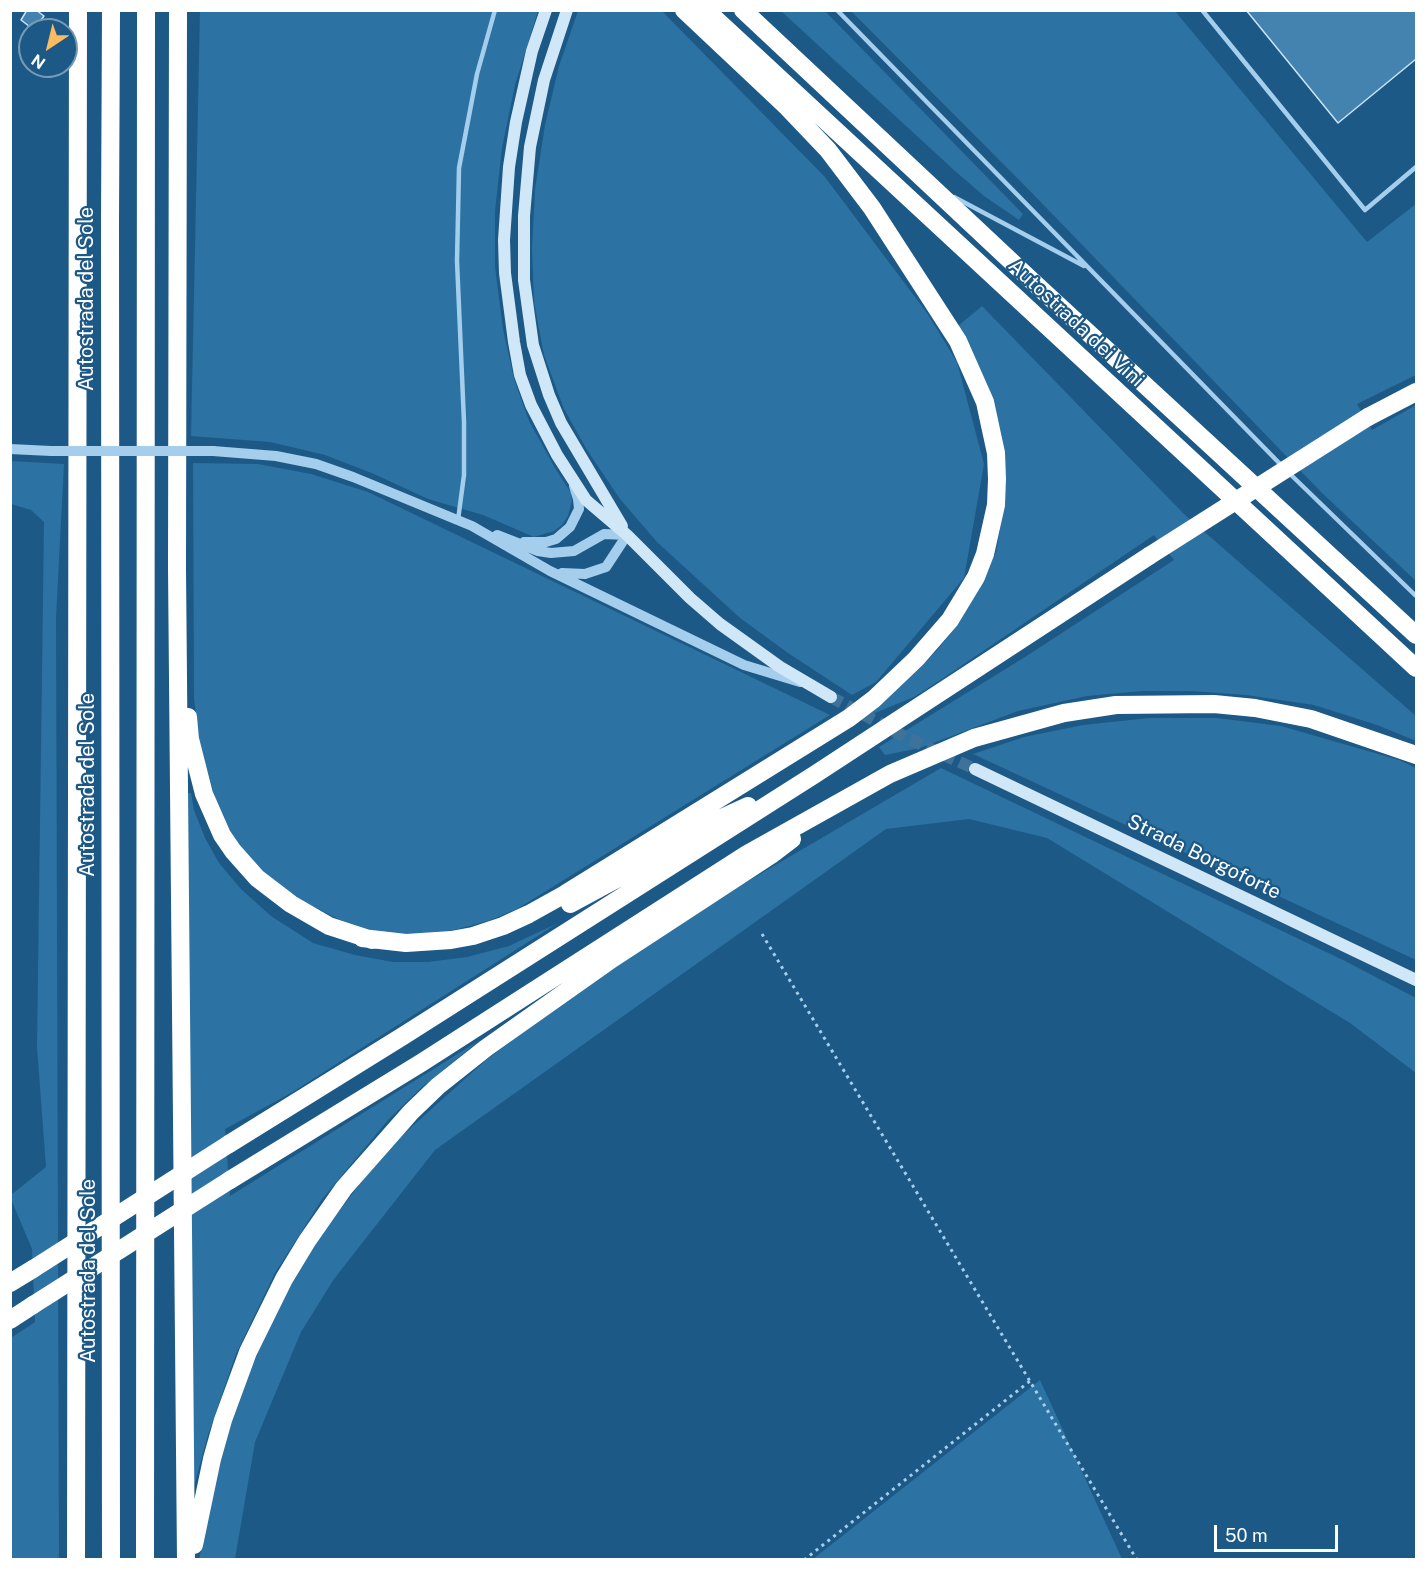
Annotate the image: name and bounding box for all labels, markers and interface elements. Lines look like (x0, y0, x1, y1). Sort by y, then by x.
north arrow (18, 18, 78, 78)
text: N (28, 50, 49, 73)
street label: Autostrada del Sole (75, 207, 99, 391)
street label: Autostrada dei Vini (1003, 254, 1149, 392)
street label: Autostrada del Sole (76, 693, 100, 877)
street label: Strada Borgoforte (1123, 809, 1285, 905)
street label: Autostrada del Sole (77, 1179, 101, 1363)
scale bar (1217, 1513, 1342, 1551)
text: 50 m (1225, 1525, 1268, 1546)

